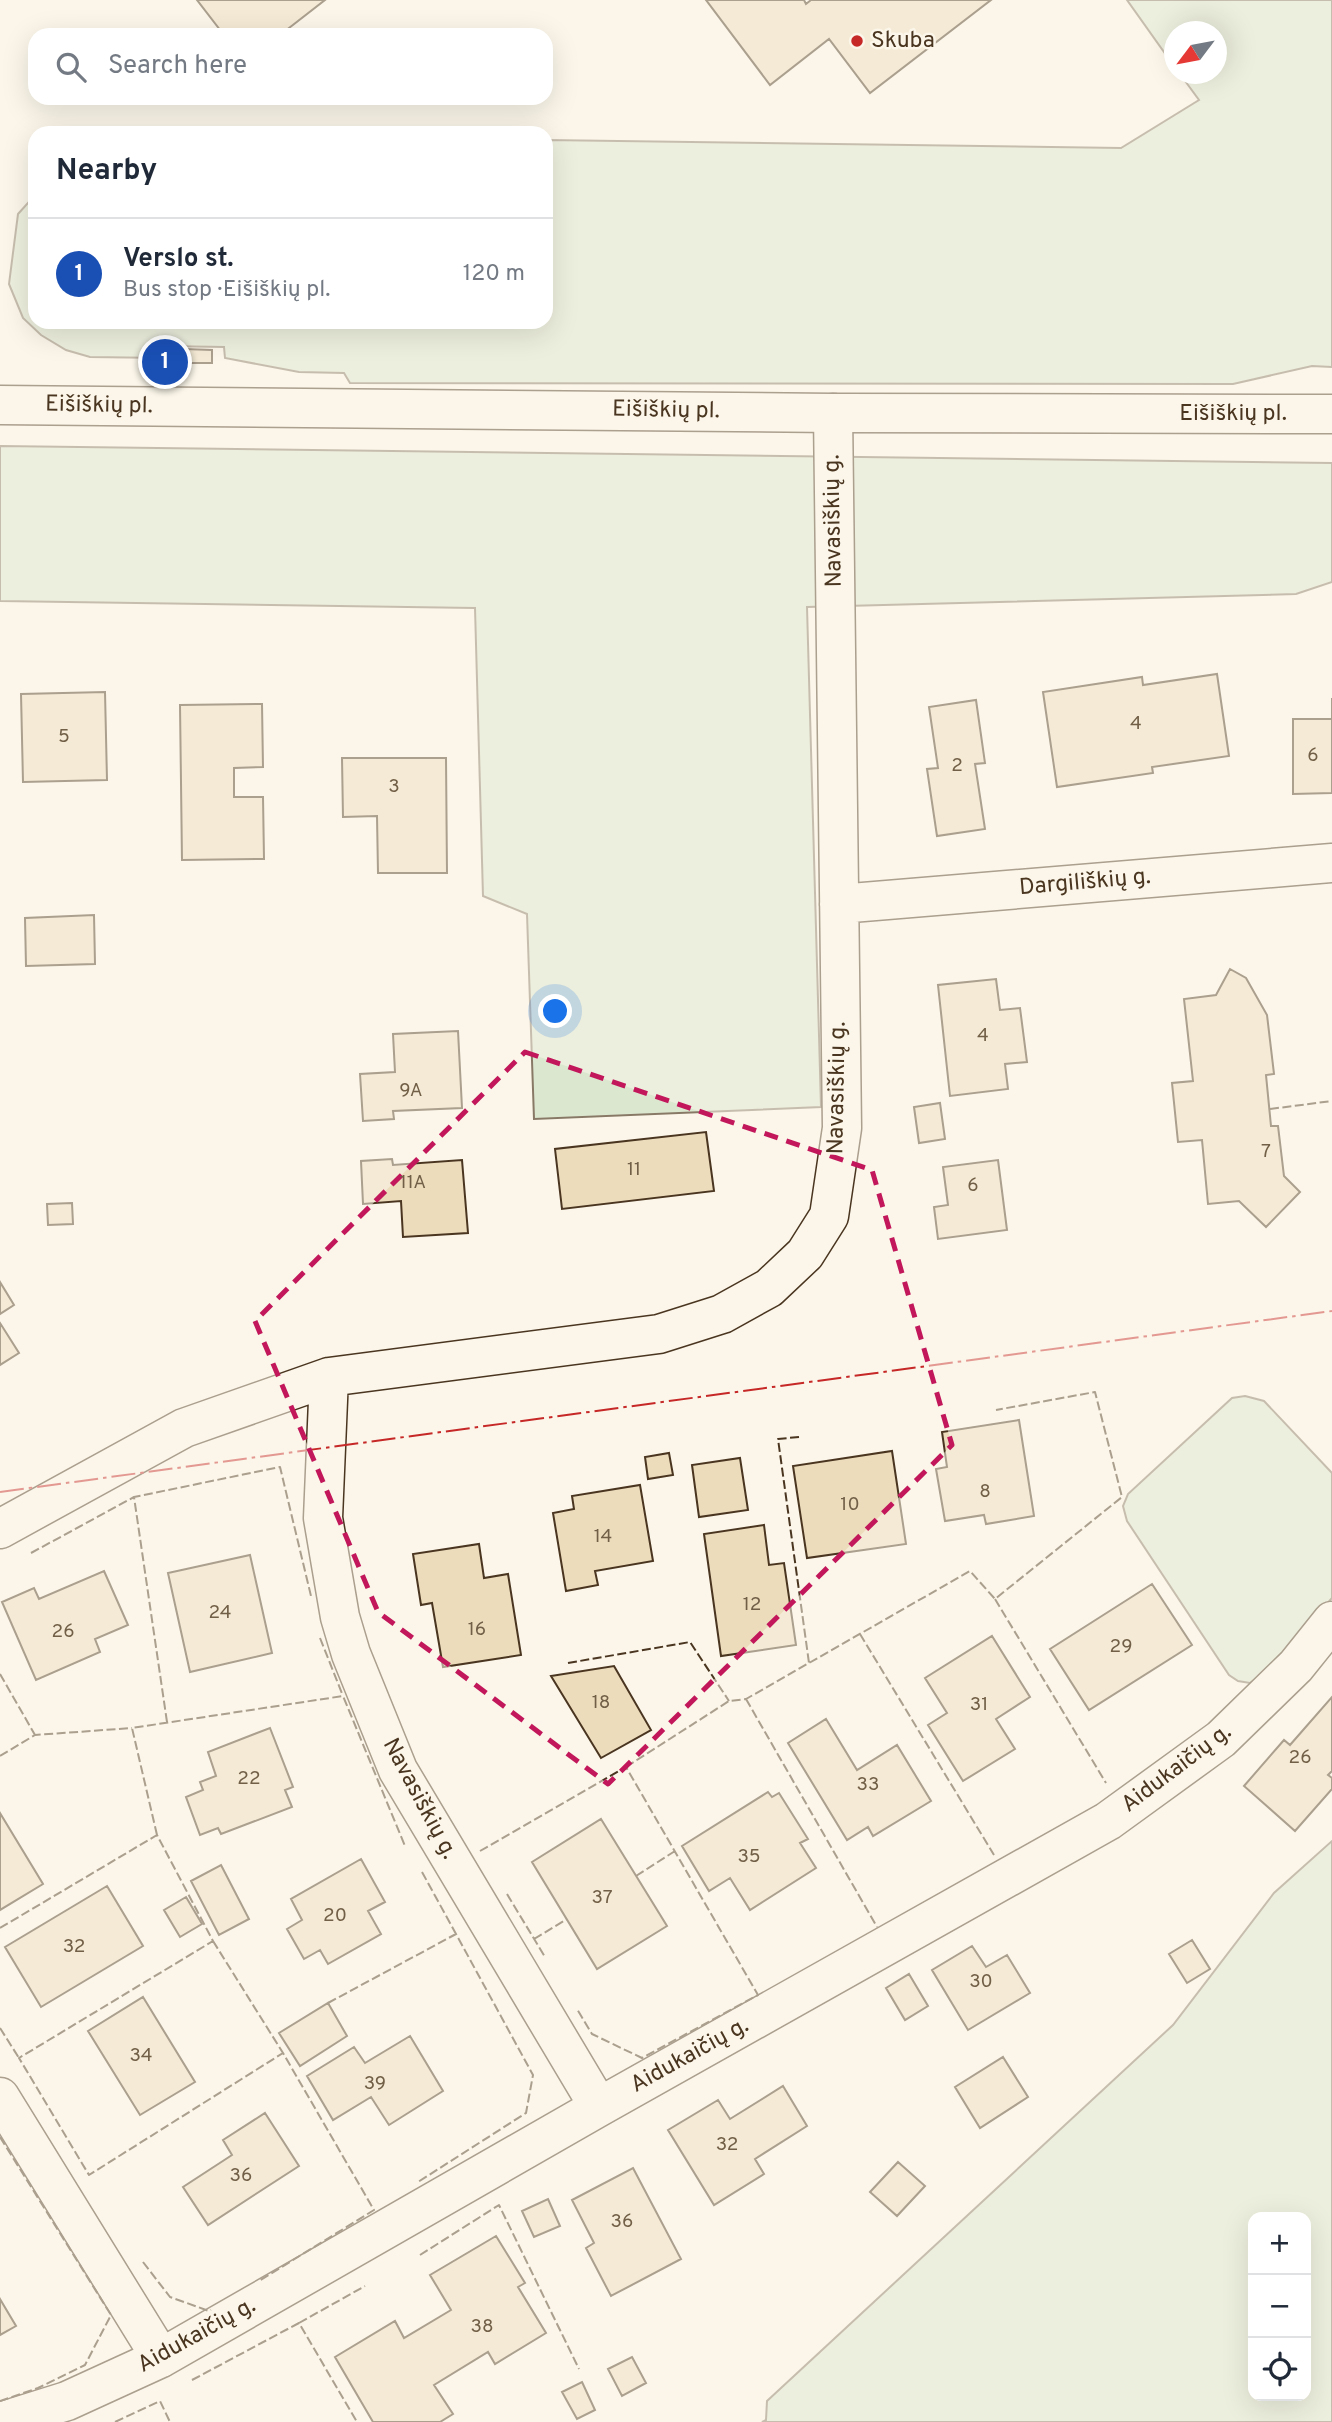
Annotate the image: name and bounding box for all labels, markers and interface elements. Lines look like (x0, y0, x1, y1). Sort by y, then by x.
north arrow (1164, 21, 1227, 84)
place label: Skuba (871, 27, 935, 56)
search box (28, 28, 553, 105)
marker: Skuba (849, 33, 865, 49)
icon: search (52, 48, 90, 86)
text: Search here (108, 50, 247, 83)
text: Nearby (56, 153, 157, 190)
text: Verslo st. (123, 243, 234, 276)
text: 1 (74, 260, 84, 289)
text: 120 m (463, 260, 525, 289)
text: Bus stop · Eišiškių pl. (123, 276, 330, 305)
pin: 1 (142, 336, 188, 388)
street label: Eišiškių pl. (45, 391, 153, 421)
street label: Eišiškių pl. (612, 396, 720, 426)
street label: Eišiškių pl. (1179, 400, 1287, 429)
street label: Navasiškių g. (818, 454, 850, 588)
house number: 4 (1130, 712, 1142, 736)
house number: 5 (58, 725, 70, 749)
house number: 6 (1307, 744, 1319, 768)
house number: 2 (951, 754, 963, 778)
house number: 3 (388, 775, 400, 799)
street label: Dargiliškių g. (1018, 863, 1152, 903)
your location (538, 994, 572, 1028)
street label: Navasiškių g. (822, 1021, 854, 1155)
house number: 4 (977, 1024, 989, 1048)
house number: 9A (399, 1079, 423, 1103)
house number: 7 (1261, 1140, 1271, 1164)
house number: 11 (627, 1158, 641, 1182)
house number: 11A (400, 1171, 426, 1195)
house number: 6 (967, 1174, 979, 1198)
house number: 8 (979, 1480, 991, 1504)
house number: 10 (840, 1493, 860, 1517)
house number: 14 (594, 1525, 612, 1549)
house number: 12 (743, 1593, 761, 1617)
house number: 24 (208, 1601, 232, 1625)
house number: 16 (468, 1618, 486, 1642)
house number: 26 (52, 1620, 74, 1644)
house number: 29 (1110, 1635, 1132, 1659)
house number: 18 (592, 1691, 610, 1715)
house number: 31 (970, 1693, 988, 1717)
street label: Aidukaičių g. (1116, 1718, 1238, 1820)
street label: Navasiškių g. (375, 1733, 463, 1865)
house number: 26 (1289, 1746, 1311, 1770)
house number: 22 (237, 1767, 261, 1791)
house number: 33 (857, 1773, 879, 1797)
house number: 35 (737, 1845, 761, 1869)
house number: 37 (591, 1886, 613, 1910)
house number: 20 (323, 1904, 347, 1928)
house number: 32 (63, 1935, 85, 1959)
house number: 30 (969, 1970, 993, 1994)
street label: Aidukaičių g. (626, 2012, 754, 2100)
house number: 34 (129, 2044, 153, 2068)
house number: 39 (364, 2072, 386, 2096)
house number: 32 (716, 2133, 738, 2157)
house number: 36 (230, 2164, 252, 2188)
house number: 36 (611, 2210, 633, 2234)
map controls (1248, 2212, 1311, 2401)
button: + (1248, 2212, 1311, 2275)
button: − (1248, 2275, 1311, 2338)
street label: Aidukaičių g. (133, 2292, 261, 2380)
house number: 38 (470, 2315, 494, 2339)
button: locate (1248, 2338, 1311, 2401)

